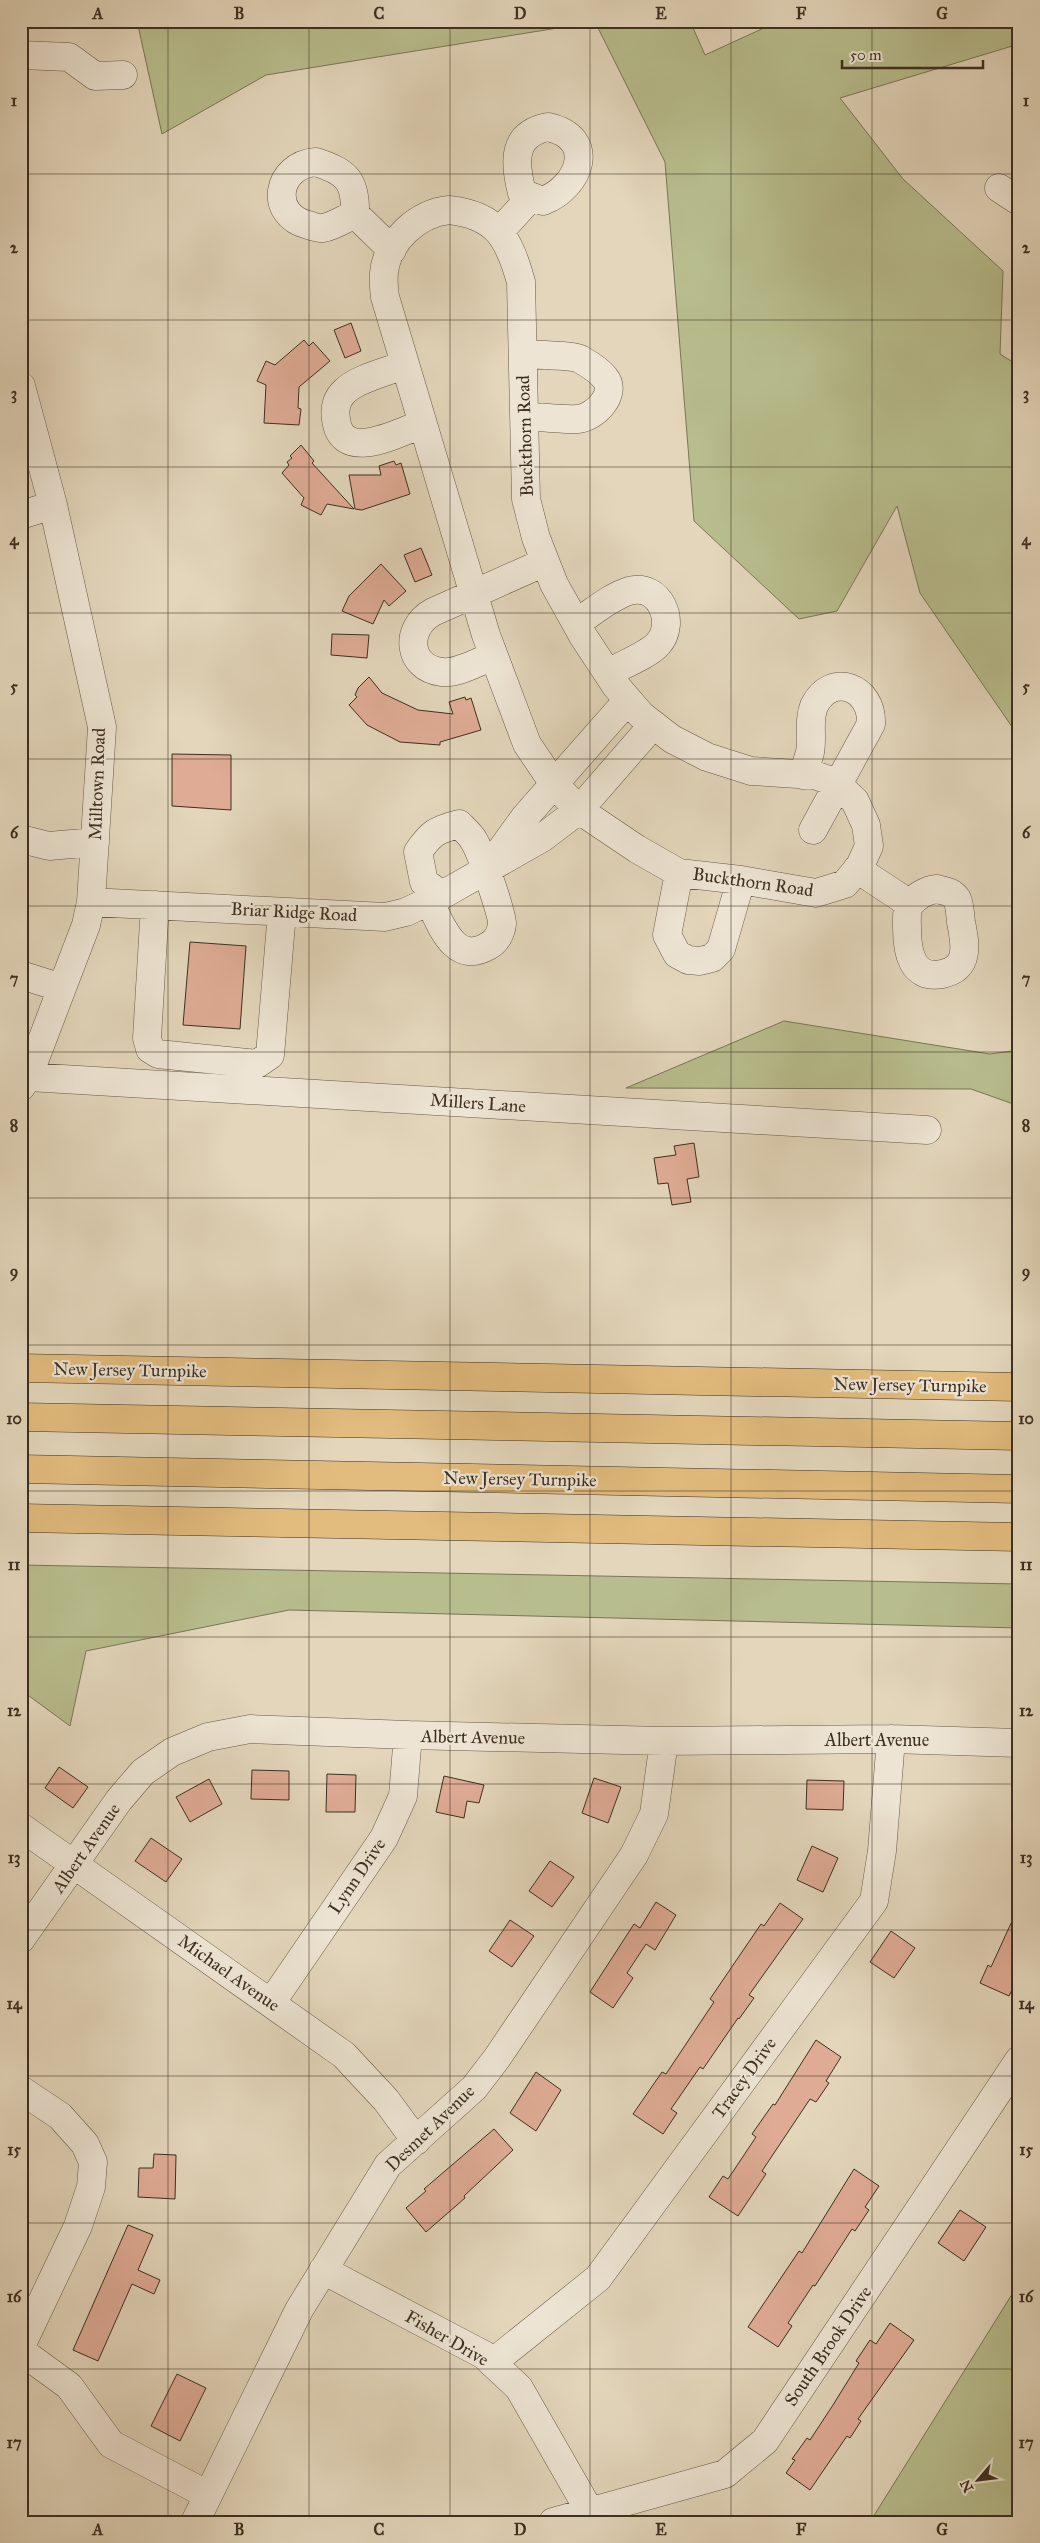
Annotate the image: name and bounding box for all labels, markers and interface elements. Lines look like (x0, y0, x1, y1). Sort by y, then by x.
text: A (92, 4, 104, 23)
text: B (234, 4, 244, 23)
text: C (374, 4, 385, 23)
text: D (514, 4, 527, 23)
text: E (655, 4, 667, 23)
text: F (796, 4, 807, 23)
text: G (936, 4, 948, 23)
scale bar (842, 38, 984, 70)
text: 50 m (850, 46, 882, 64)
text: 1 (11, 91, 18, 110)
text: 1 (1023, 91, 1030, 110)
text: 2 (10, 238, 19, 257)
text: 2 (1022, 238, 1031, 257)
street label: Buckthorn Road (512, 375, 538, 497)
text: 3 (11, 384, 17, 404)
text: 3 (1023, 384, 1029, 404)
text: 4 (10, 530, 20, 550)
text: 4 (1022, 530, 1032, 550)
text: 5 (10, 677, 18, 696)
text: 5 (1022, 677, 1030, 696)
street label: Milltown Road (84, 727, 110, 841)
text: 6 (10, 823, 19, 842)
text: 6 (1022, 823, 1031, 842)
street label: Buckthorn Road (691, 863, 815, 901)
street label: Briar Ridge Road (230, 898, 358, 927)
text: 7 (10, 969, 19, 988)
text: 7 (1022, 969, 1031, 988)
street label: Millers Lane (429, 1089, 527, 1117)
text: 8 (10, 1116, 18, 1135)
text: 8 (1022, 1116, 1030, 1135)
text: 9 (10, 1262, 18, 1282)
text: 9 (1022, 1262, 1030, 1282)
street label: New Jersey Turnpike (53, 1358, 207, 1383)
street label: New Jersey Turnpike (833, 1373, 987, 1398)
text: 10 (6, 1409, 22, 1428)
text: 10 (1018, 1409, 1034, 1428)
street label: New Jersey Turnpike (443, 1467, 597, 1492)
text: 11 (8, 1555, 21, 1574)
text: 11 (1020, 1555, 1033, 1574)
text: 12 (7, 1701, 22, 1720)
text: 12 (1019, 1701, 1034, 1720)
street label: Albert Avenue (420, 1725, 525, 1749)
street label: Albert Avenue (824, 1729, 929, 1751)
street label: Albert Avenue (47, 1799, 125, 1898)
street label: Lynn Drive (324, 1834, 390, 1918)
text: 13 (8, 1848, 20, 1868)
text: 13 (1020, 1848, 1032, 1868)
street label: Michael Avenue (174, 1930, 284, 2016)
text: 14 (6, 1994, 23, 2014)
text: 14 (1018, 1994, 1035, 2014)
street label: Tracey Drive (707, 2033, 781, 2123)
street label: Desmet Avenue (381, 2080, 479, 2176)
text: 15 (7, 2140, 21, 2159)
text: 15 (1019, 2140, 1033, 2159)
street label: South Brook Drive (780, 2282, 876, 2410)
text: 16 (7, 2287, 22, 2306)
text: 16 (1019, 2287, 1034, 2306)
street label: Fisher Drive (401, 2305, 493, 2371)
text: 17 (7, 2433, 22, 2452)
text: 17 (1019, 2433, 1034, 2452)
north arrow (952, 2456, 1002, 2506)
text: N (957, 2477, 977, 2495)
text: A (92, 2520, 104, 2539)
text: B (234, 2520, 244, 2539)
text: C (374, 2520, 385, 2539)
text: D (514, 2520, 527, 2539)
text: E (655, 2520, 667, 2539)
text: F (796, 2520, 807, 2539)
text: G (936, 2520, 948, 2539)

